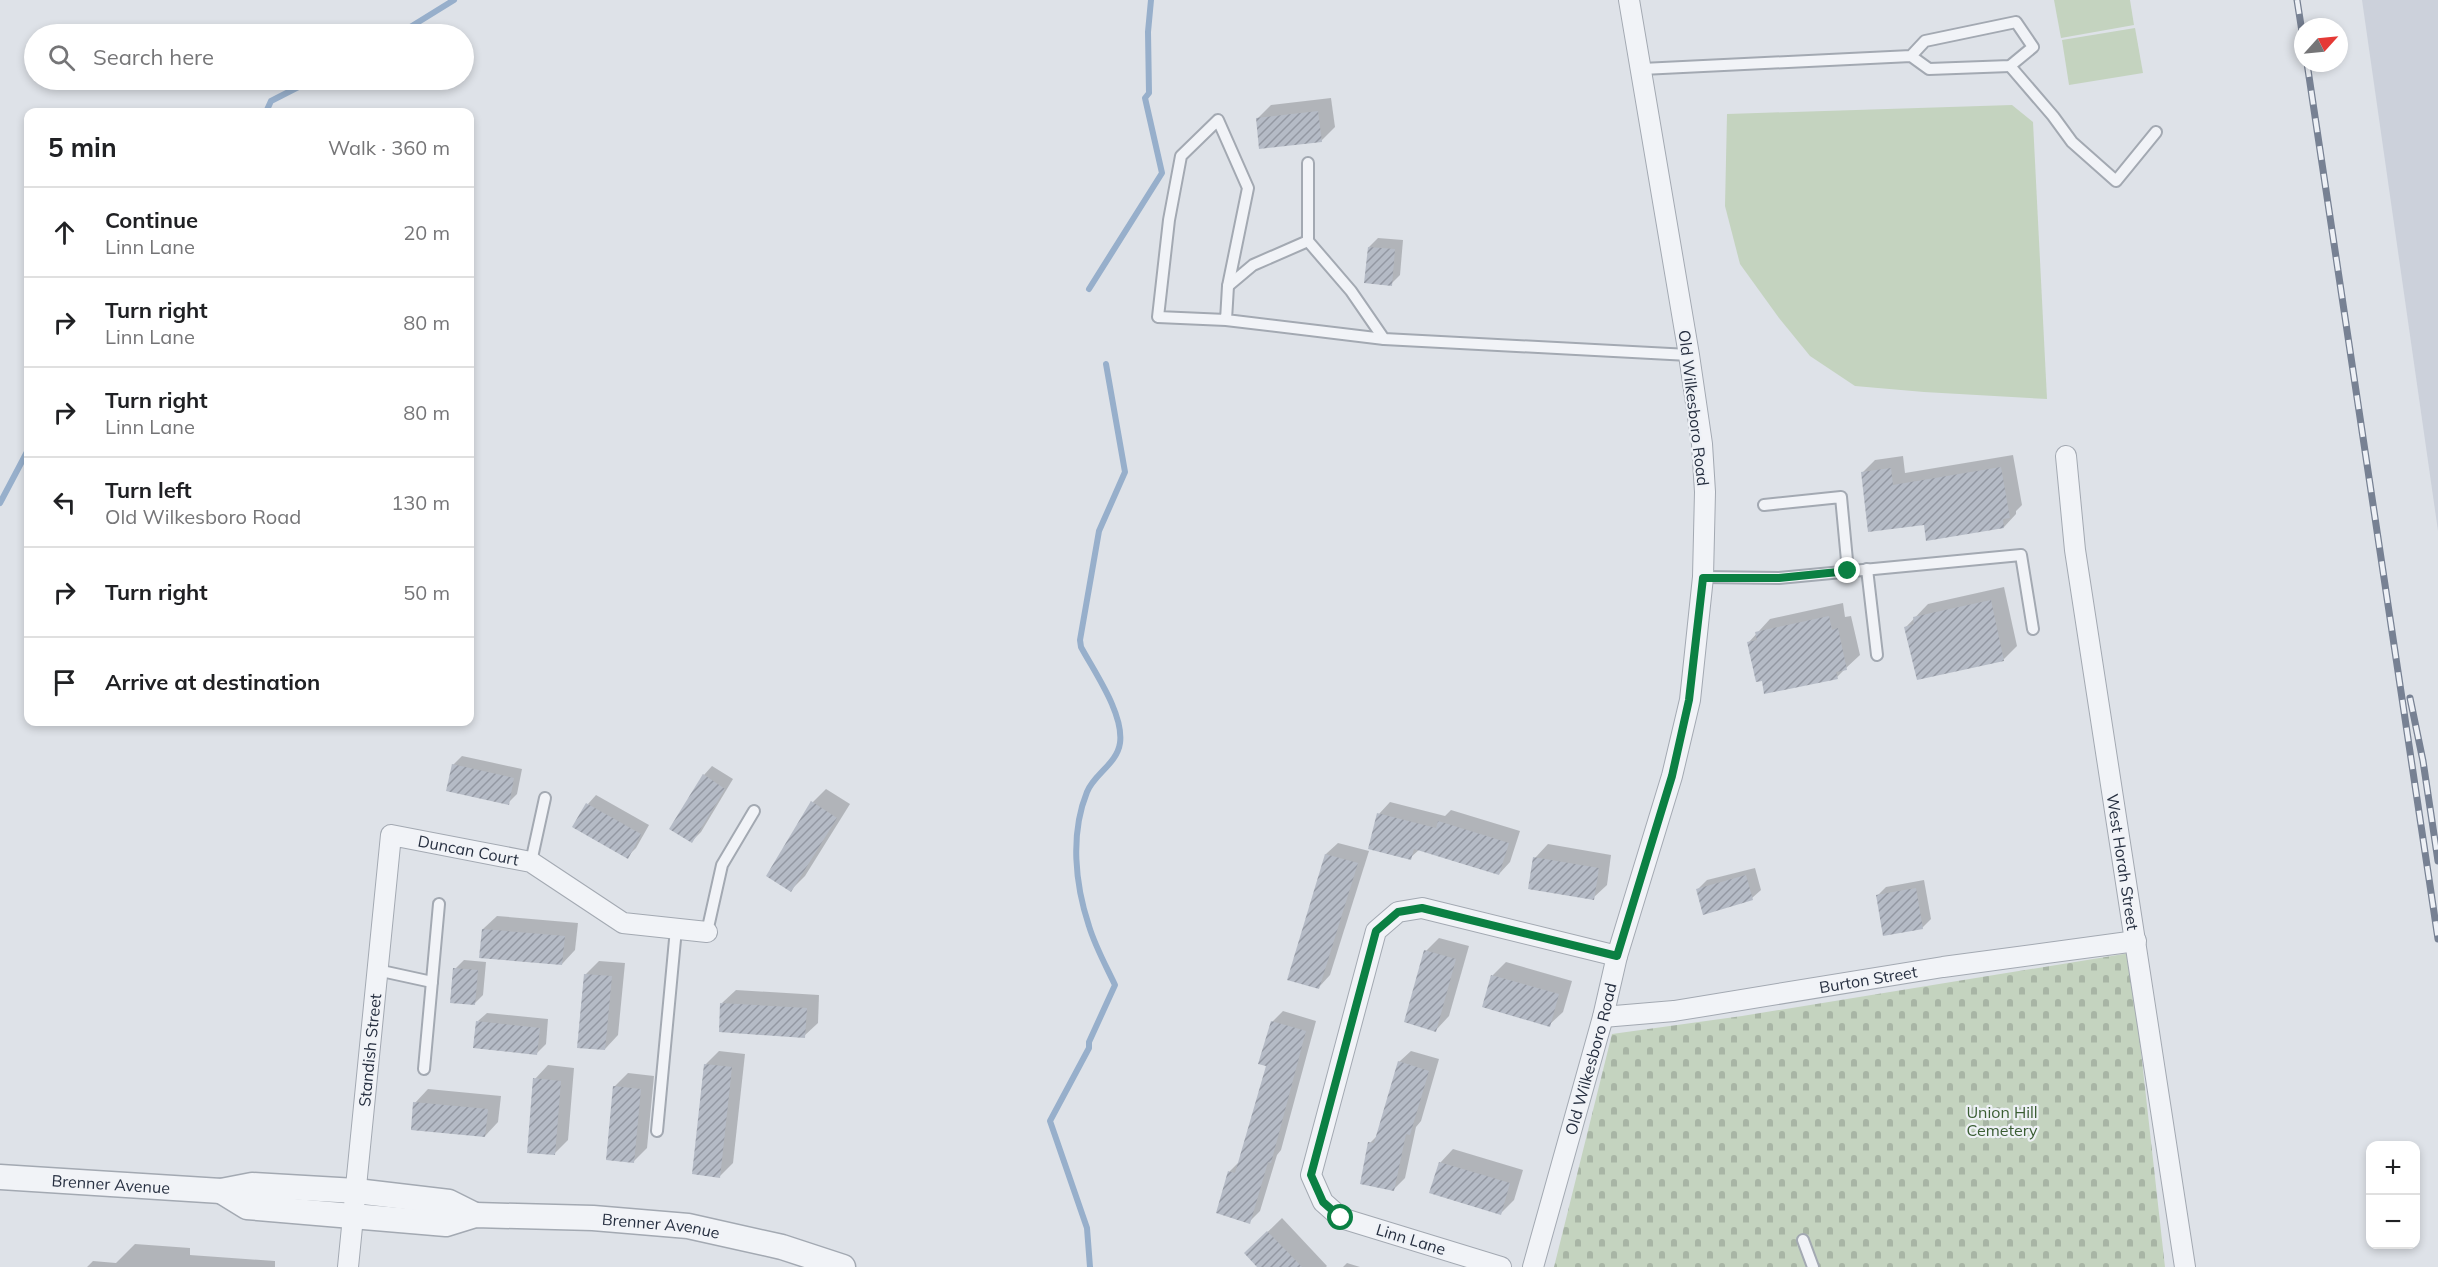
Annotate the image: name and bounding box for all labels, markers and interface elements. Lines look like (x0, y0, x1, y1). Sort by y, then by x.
north arrow (2294, 18, 2348, 72)
search box (24, 24, 474, 90)
icon: search (45, 41, 78, 74)
text: Search here (93, 43, 214, 71)
text: 5 min (48, 131, 117, 164)
text: Walk · 360 m (328, 135, 450, 160)
text: Continue (105, 206, 198, 234)
icon: ahead (48, 216, 81, 249)
text: 20 m (403, 220, 450, 245)
text: Linn Lane (105, 234, 195, 259)
text: Turn right (105, 296, 208, 324)
icon: right (48, 306, 81, 339)
text: 80 m (403, 310, 450, 335)
text: Linn Lane (105, 324, 195, 349)
street label: Old Wilkesboro Road (1675, 329, 1713, 487)
text: Turn right (105, 386, 208, 414)
icon: right (48, 396, 81, 429)
text: 80 m (403, 400, 450, 425)
text: Linn Lane (105, 414, 195, 439)
text: Turn left (105, 476, 192, 504)
icon: left (48, 486, 81, 519)
text: 130 m (391, 490, 450, 515)
text: Old Wilkesboro Road (105, 504, 301, 529)
route end (1834, 557, 1860, 583)
icon: right (48, 576, 81, 609)
text: Turn right (105, 578, 208, 606)
text: 50 m (403, 580, 450, 605)
icon: arrive (48, 666, 81, 699)
text: Arrive at destination (105, 668, 320, 696)
street label: West Horah Street (2103, 792, 2143, 932)
street label: Duncan Court (416, 830, 521, 870)
street label: Burton Street (1818, 961, 1919, 997)
street label: Old Wilkesboro Road (1560, 981, 1621, 1137)
street label: Standish Street (354, 992, 385, 1108)
park label: Union Hill Cemetery (1966, 1102, 2038, 1140)
map controls (2366, 1141, 2420, 1249)
button: + (2366, 1141, 2420, 1195)
street label: Brenner Avenue (51, 1170, 171, 1198)
button: − (2366, 1195, 2420, 1249)
route start (1327, 1204, 1353, 1230)
street label: Brenner Avenue (601, 1209, 722, 1243)
street label: Linn Lane (1374, 1219, 1448, 1259)

